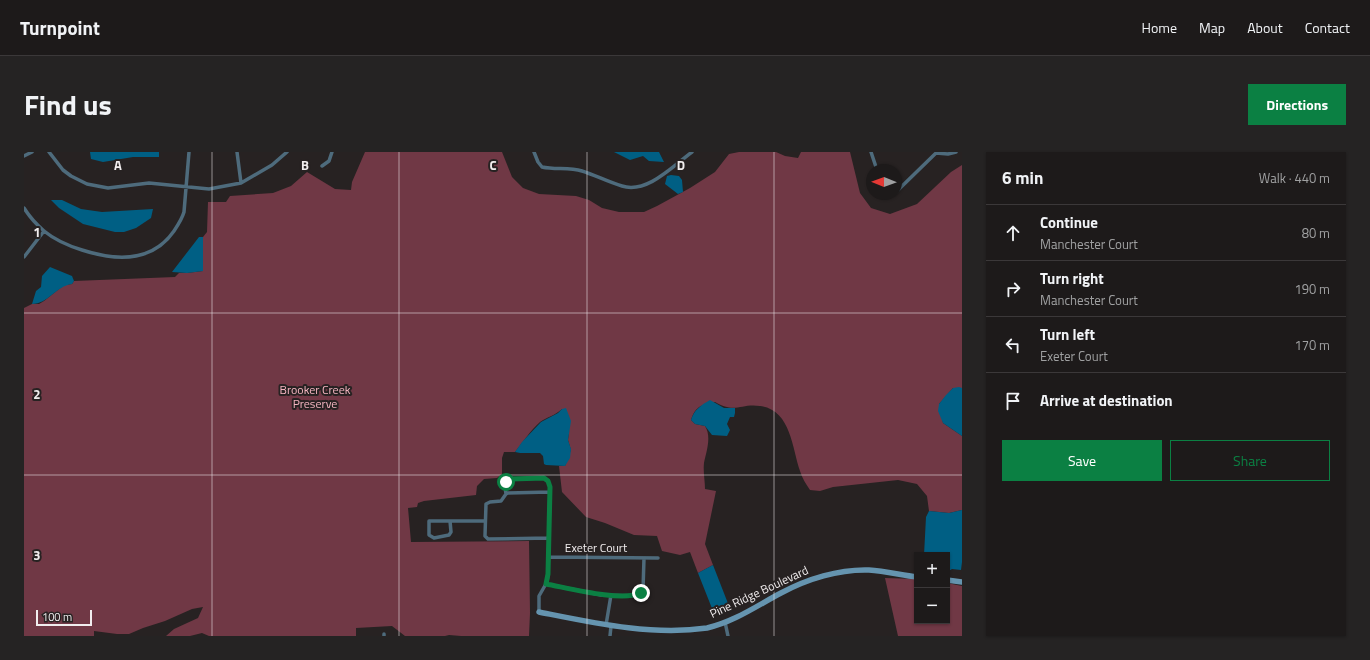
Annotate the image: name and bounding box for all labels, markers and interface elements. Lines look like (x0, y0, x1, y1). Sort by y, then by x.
text: Turnpoint (20, 13, 100, 42)
text: Home (1142, 17, 1177, 38)
text: Map (1199, 17, 1225, 38)
text: About (1247, 17, 1283, 38)
text: Contact (1305, 17, 1350, 38)
text: Find us (24, 83, 112, 126)
button: Directions (1248, 84, 1346, 125)
text: A (114, 155, 122, 175)
text: B (301, 155, 309, 175)
text: C (489, 155, 497, 175)
text: D (677, 155, 685, 175)
north arrow (866, 164, 902, 200)
text: 6 min (1002, 165, 1043, 191)
text: Walk · 440 m (1259, 168, 1330, 188)
text: Continue (1040, 211, 1098, 234)
text: 1 (33, 222, 41, 242)
icon: ahead (1002, 222, 1024, 244)
text: 80 m (1302, 223, 1330, 243)
text: Manchester Court (1040, 234, 1138, 254)
text: Turn right (1040, 267, 1104, 290)
icon: right (1002, 278, 1024, 300)
text: 190 m (1294, 279, 1330, 299)
text: Manchester Court (1040, 290, 1138, 310)
text: Turn left (1040, 323, 1095, 346)
icon: left (1002, 334, 1024, 356)
text: 170 m (1294, 335, 1330, 355)
text: Exeter Court (1040, 346, 1108, 366)
park label: Brooker Creek Preserve (280, 380, 351, 413)
text: 2 (33, 384, 41, 404)
text: Arrive at destination (1040, 389, 1173, 412)
icon: arrive (1002, 390, 1024, 412)
button: Save (1002, 440, 1162, 481)
button: Share (1170, 440, 1330, 481)
route start (497, 473, 515, 491)
street label: Exeter Court (565, 538, 628, 557)
text: 3 (33, 545, 41, 565)
map controls (914, 552, 950, 624)
button: + (914, 552, 950, 588)
street label: Pine Ridge Boulevard (706, 560, 811, 623)
route end (632, 584, 650, 602)
button: − (914, 588, 950, 624)
scale bar (36, 608, 92, 627)
text: 100 m (42, 609, 72, 625)

